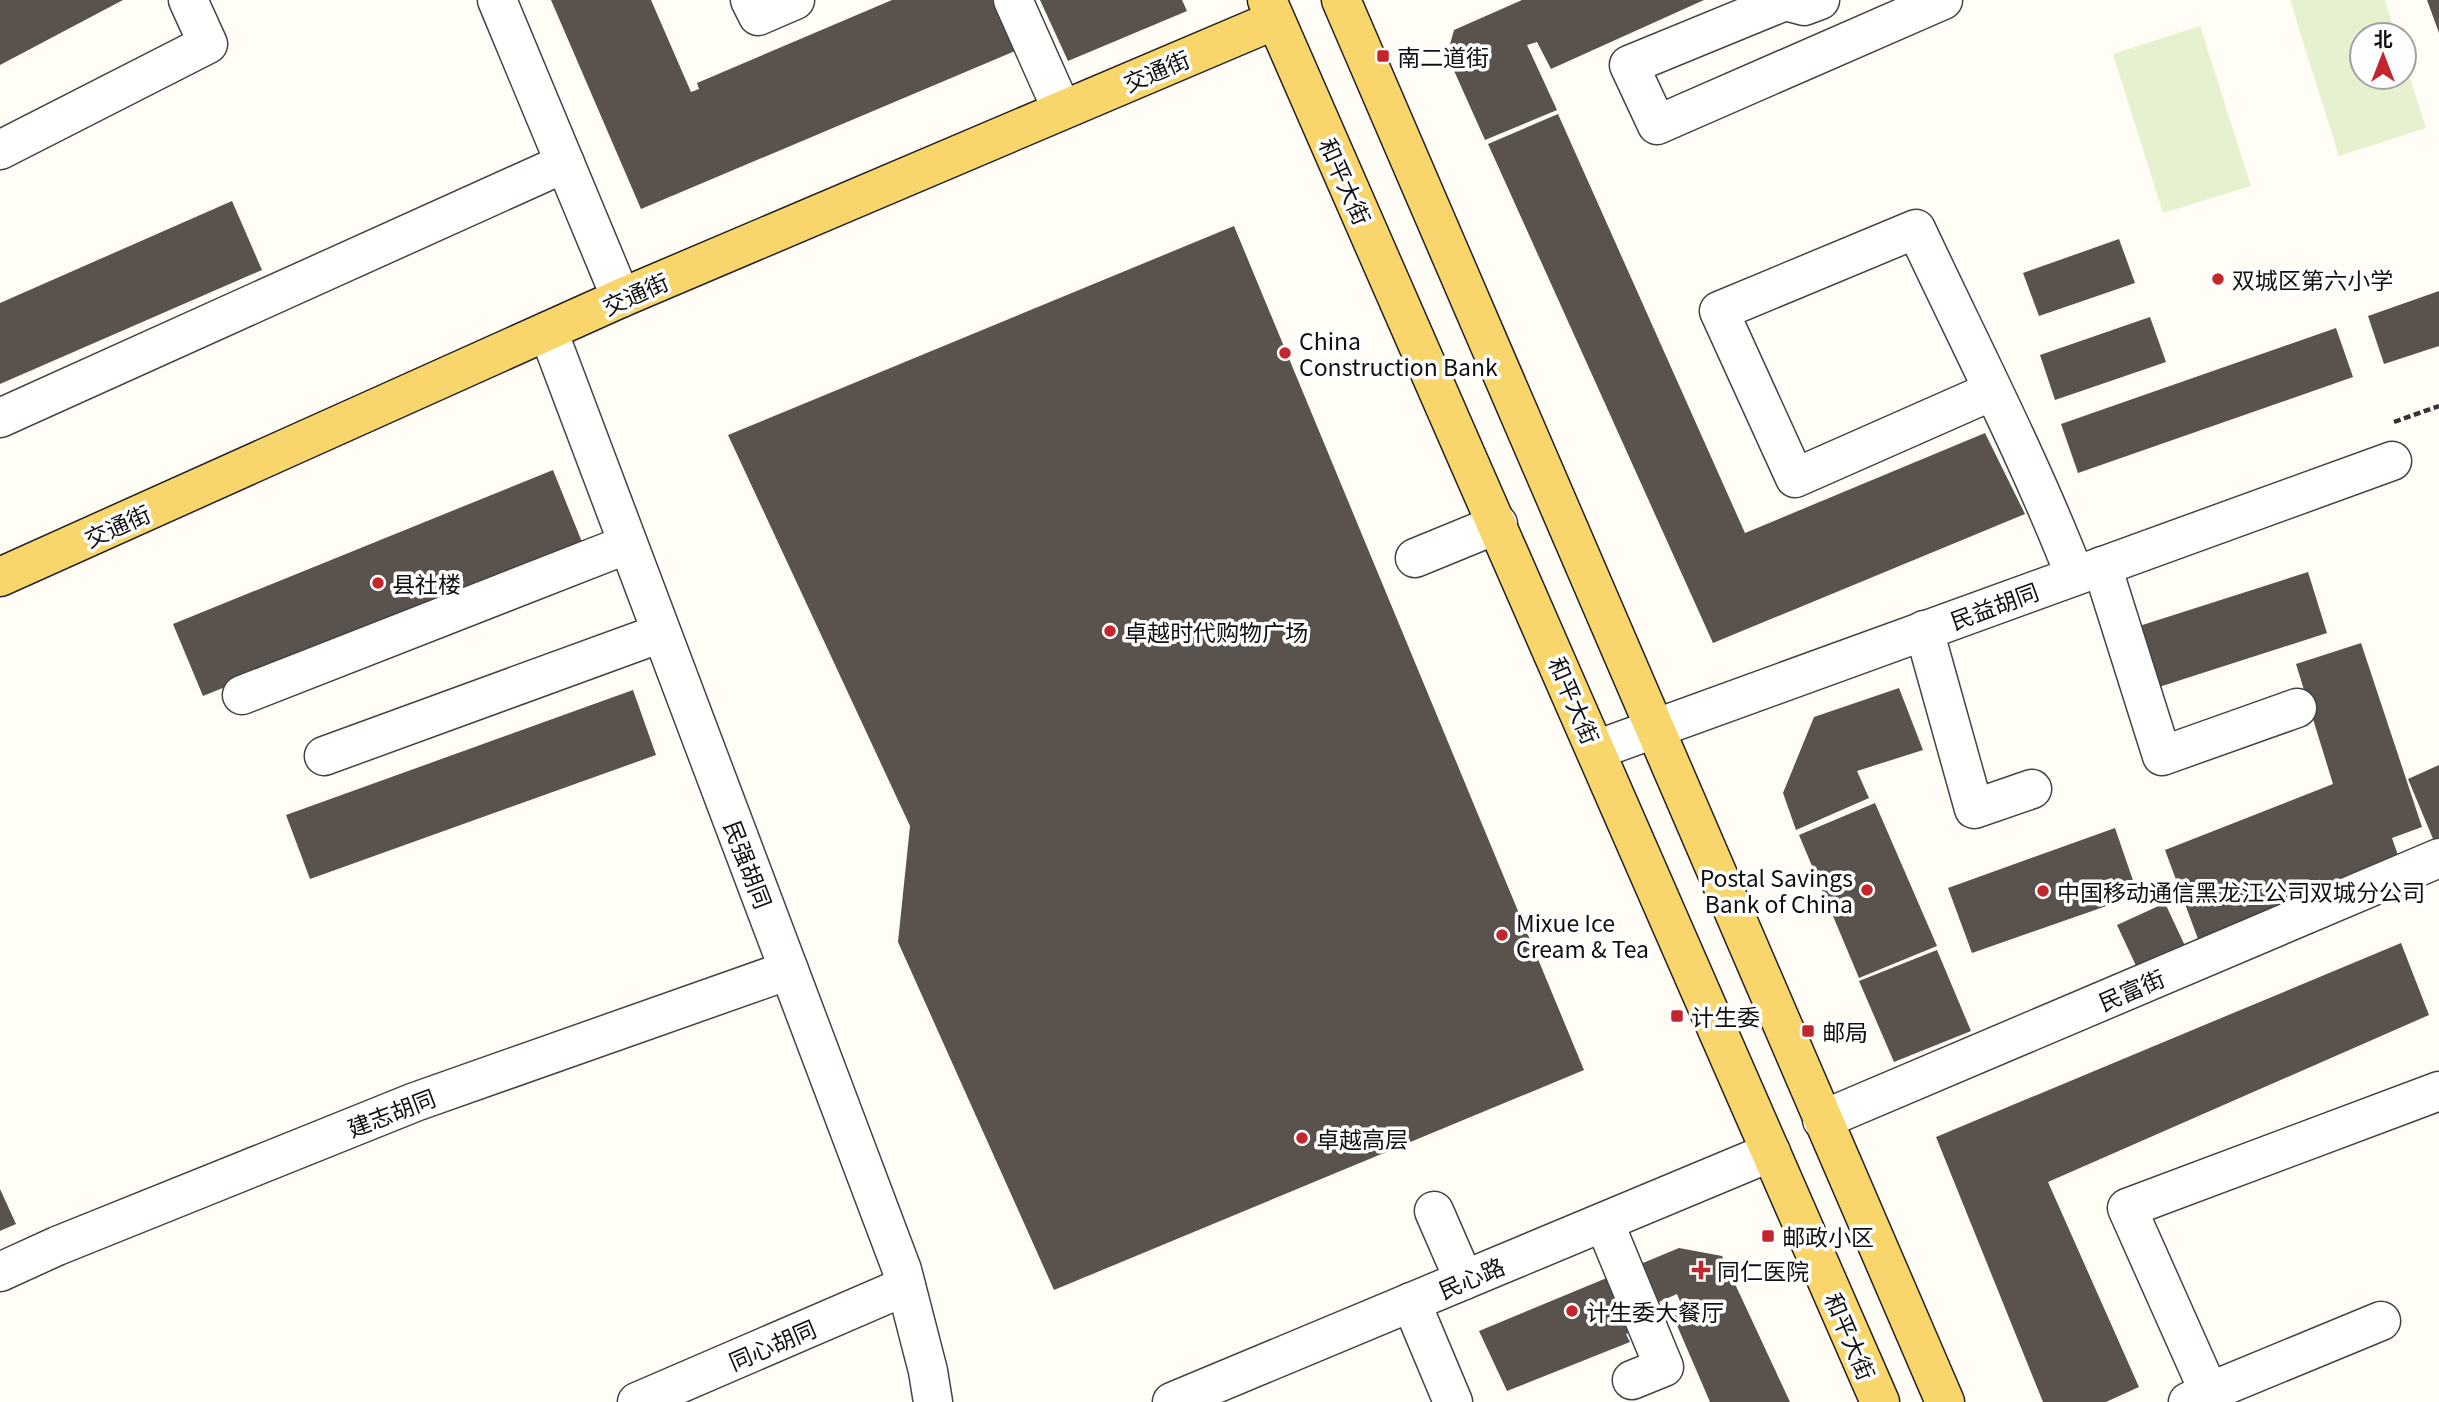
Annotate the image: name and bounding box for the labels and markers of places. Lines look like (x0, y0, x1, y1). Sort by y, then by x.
place label: 南二道街 (1397, 39, 1489, 73)
marker: 南二道街 (1375, 48, 1391, 64)
place label: 双城区第六小学 (2232, 262, 2393, 296)
marker: 双城区第六小学 (2210, 271, 2226, 287)
place label: China Construction Bank (1299, 323, 1498, 383)
marker: China Construction Bank (1277, 345, 1293, 361)
place label: 县社楼 (392, 566, 461, 600)
marker: 县社楼 (370, 575, 386, 591)
place label: 卓越时代购物广场 (1124, 614, 1308, 648)
marker: 卓越时代购物广场 (1102, 623, 1118, 639)
place label: Postal Savings Bank of China (1700, 860, 1853, 920)
place label: 中国移动通信黑龙江公司双城分公司 (2057, 874, 2425, 908)
marker: Postal Savings Bank of China (1859, 882, 1875, 898)
marker: 中国移动通信黑龙江公司双城分公司 (2035, 883, 2051, 899)
place label: Mixue Ice Cream & Tea (1516, 905, 1649, 965)
marker: Mixue Ice Cream & Tea (1494, 927, 1510, 943)
place label: 计生委 (1691, 999, 1760, 1033)
marker: 计生委 (1669, 1008, 1685, 1024)
place label: 邮局 (1822, 1014, 1868, 1048)
marker: 邮局 (1800, 1023, 1816, 1039)
place label: 卓越高层 (1316, 1121, 1408, 1155)
marker: 卓越高层 (1294, 1130, 1310, 1146)
place label: 邮政小区 (1782, 1219, 1874, 1253)
marker: 邮政小区 (1760, 1228, 1776, 1244)
place label: 同仁医院 (1717, 1253, 1809, 1287)
marker: 同仁医院 (1691, 1260, 1711, 1280)
place label: 计生委大餐厅 (1586, 1294, 1724, 1328)
marker: 计生委大餐厅 (1564, 1303, 1580, 1319)

